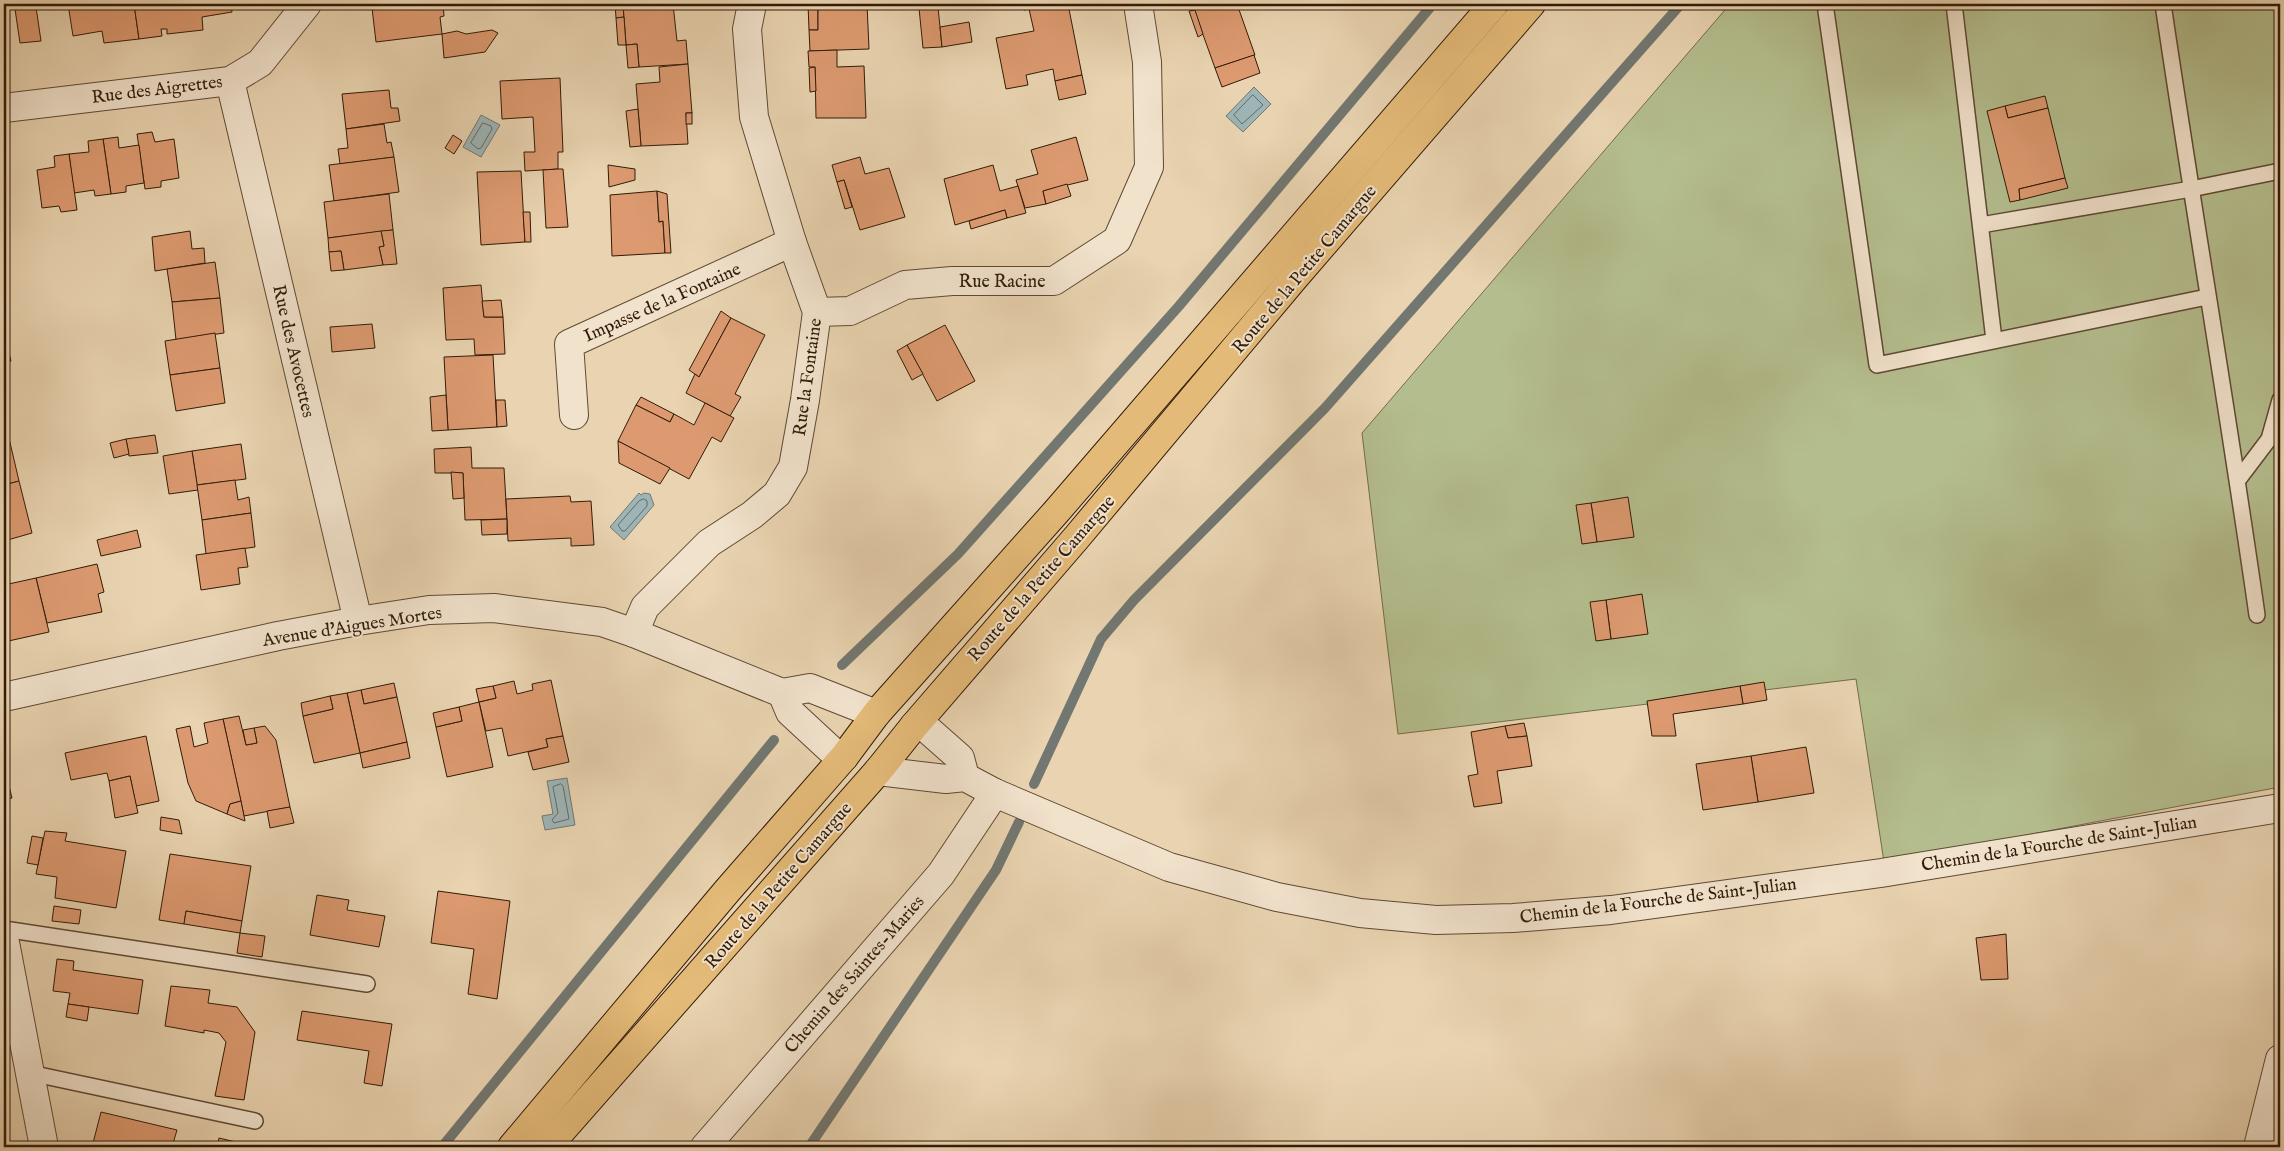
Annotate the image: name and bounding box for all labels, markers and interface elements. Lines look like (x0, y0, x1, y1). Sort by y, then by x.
street label: Rue des Aigrettes (90, 71, 224, 110)
street label: Route de la Petite Camargue (1228, 181, 1383, 359)
street label: Impasse de la Fontaine (580, 258, 745, 348)
street label: Rue Racine (959, 271, 1045, 294)
street label: Rue des Avocettes (266, 283, 319, 420)
street label: Rue la Fontaine (789, 317, 828, 438)
street label: Route de la Petite Camargue (963, 491, 1121, 667)
street label: Avenue d'Aigues Mortes (260, 602, 443, 653)
street label: Route de la Petite Camargue (700, 798, 858, 974)
street label: Chemin de la Fourche de Saint-Julian (1920, 811, 2199, 878)
street label: Chemin de la Fourche de Saint-Julian (1519, 873, 1798, 930)
street label: Chemin des Saintes-Maries (780, 891, 930, 1059)

